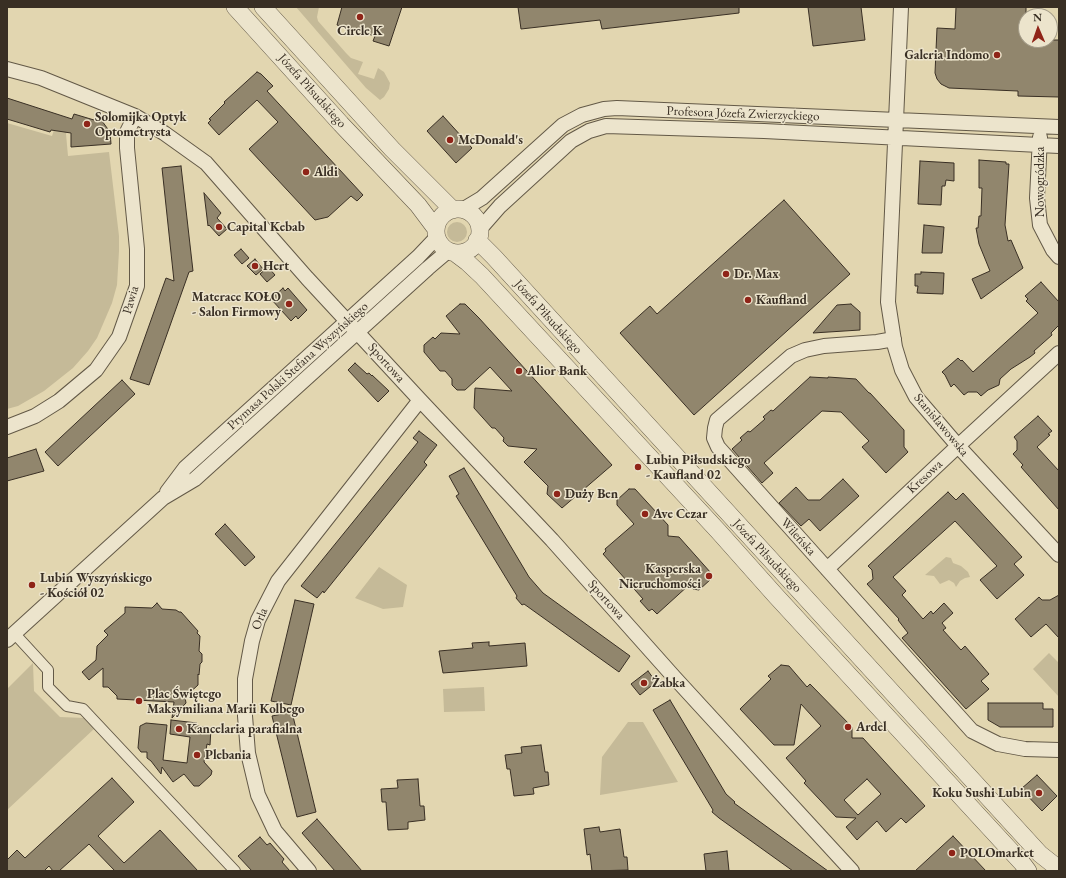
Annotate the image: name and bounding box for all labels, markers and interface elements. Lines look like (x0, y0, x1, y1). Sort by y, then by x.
north arrow (1018, 8, 1058, 48)
text: N (1033, 10, 1042, 24)
marker: Circle K (355, 12, 365, 22)
place label: Circle K (337, 23, 383, 39)
place label: Galeria Indomo (904, 47, 989, 63)
marker: Galeria Indomo (992, 50, 1002, 60)
street label: Józefa Piłsudskiego (275, 51, 349, 131)
street label: Profesora Józefa Zwierzyckiego (666, 104, 820, 124)
place label: Solomijka Optyk Optometrysta (95, 109, 187, 140)
marker: Solomijka Optyk Optometrysta (82, 119, 92, 129)
place label: McDonald's (458, 132, 523, 148)
marker: McDonald's (445, 135, 455, 145)
street label: Nowogródzka (1032, 147, 1048, 217)
place label: Aldi (314, 164, 338, 180)
marker: Aldi (301, 167, 311, 177)
place label: Capital Kebab (227, 219, 305, 235)
marker: Capital Kebab (214, 222, 224, 232)
place label: Hert (263, 258, 289, 274)
marker: Hert (250, 261, 260, 271)
place label: Dr. Max (734, 266, 779, 282)
marker: Dr. Max (721, 269, 731, 279)
street label: Józefa Piłsudskiego (511, 277, 585, 357)
street label: Pawia (120, 284, 142, 316)
place label: Materace KOŁO - Salon Firmowy (192, 289, 281, 320)
place label: Kaufland (756, 292, 807, 308)
marker: Kaufland (743, 295, 753, 305)
street label: Prymasa Polski Stefana Wyszyńskiego (224, 299, 372, 433)
marker: Materace KOŁO - Salon Firmowy (284, 299, 294, 309)
street label: Sportowa (364, 340, 408, 386)
place label: Alior Bank (527, 363, 587, 379)
marker: Alior Bank (514, 366, 524, 376)
street label: Stanisławowska (910, 390, 972, 460)
place label: Lubin Piłsudskiego - Kaufland 02 (646, 452, 751, 483)
street label: Kresowa (904, 457, 946, 497)
marker: Lubin Piłsudskiego - Kaufland 02 (633, 462, 643, 472)
place label: Duży Ben (565, 486, 618, 502)
marker: Duży Ben (552, 489, 562, 499)
place label: Ave Cezar (653, 506, 707, 522)
marker: Ave Cezar (640, 509, 650, 519)
street label: Wileńska (777, 515, 819, 559)
street label: Józefa Piłsudskiego (729, 516, 805, 596)
place label: Kasperska Nieruchomości (619, 561, 701, 592)
place label: Lubin Wyszyńskiego - Kościół 02 (40, 570, 152, 601)
marker: Kasperska Nieruchomości (704, 571, 714, 581)
street label: Sportowa (584, 577, 628, 623)
marker: Lubin Wyszyńskiego - Kościół 02 (27, 580, 37, 590)
street label: Orla (249, 606, 271, 632)
place label: Żabka (652, 675, 685, 691)
marker: Żabka (639, 678, 649, 688)
place label: Plac Świętego Maksymiliana Marii Kolbego (147, 686, 305, 717)
marker: Plac Świętego Maksymiliana Marii Kolbego (134, 696, 144, 706)
place label: Ardel (856, 719, 887, 735)
place label: Kancelaria parafialna (187, 721, 302, 737)
marker: Ardel (843, 722, 853, 732)
marker: Kancelaria parafialna (174, 724, 184, 734)
place label: Plebania (205, 747, 251, 763)
marker: Plebania (192, 750, 202, 760)
place label: Koku Sushi Lubin (932, 785, 1031, 801)
marker: Koku Sushi Lubin (1034, 788, 1044, 798)
place label: POLOmarket (960, 845, 1034, 861)
marker: POLOmarket (947, 848, 957, 858)

